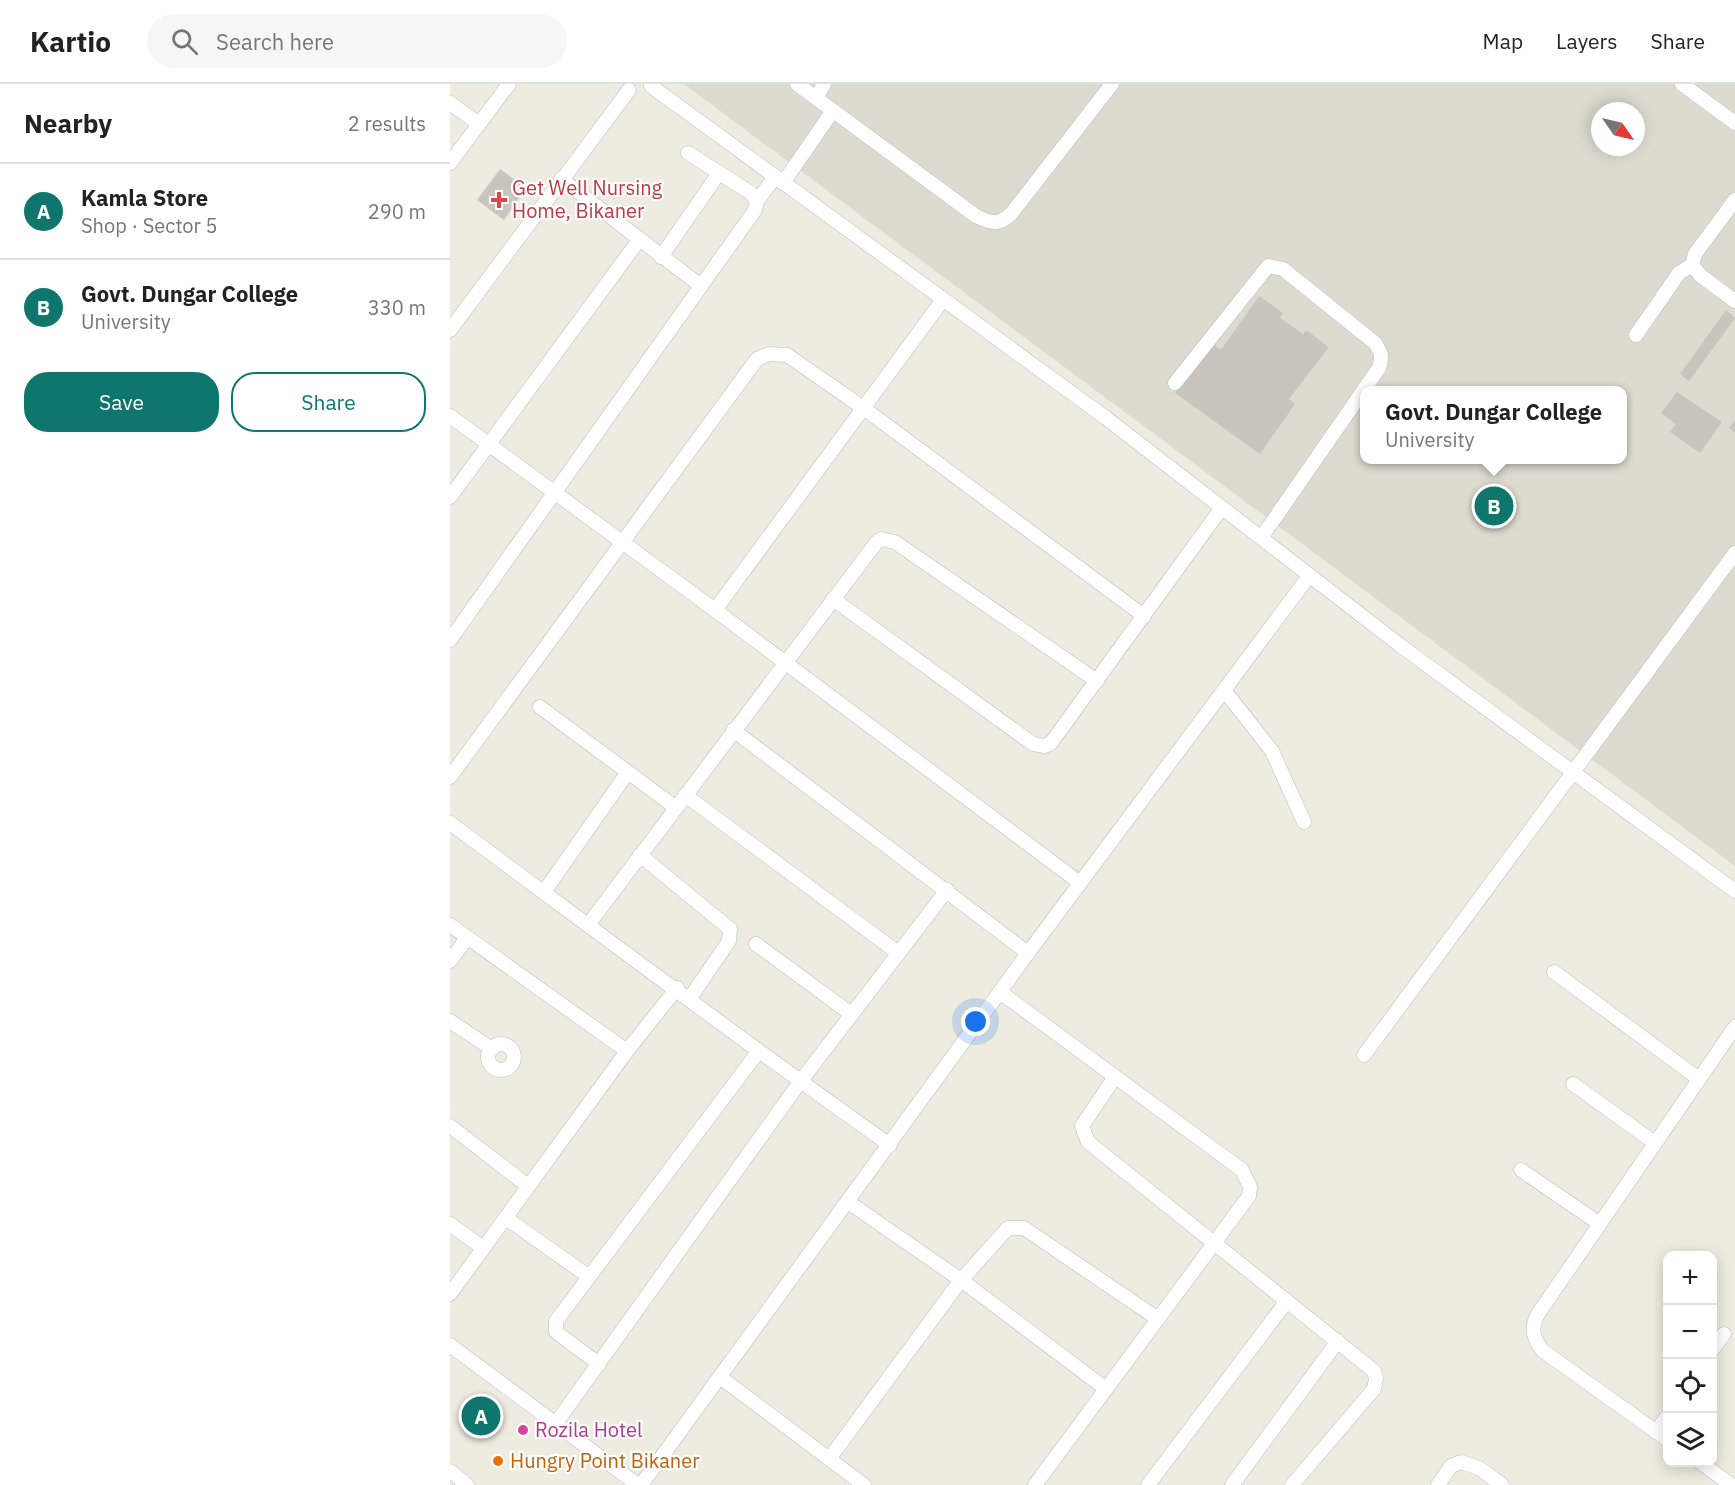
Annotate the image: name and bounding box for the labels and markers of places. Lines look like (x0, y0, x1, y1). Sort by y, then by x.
place label: Get Well Nursing Home, Bikaner (512, 174, 663, 224)
marker: Get Well Nursing Home, Bikaner (490, 191, 508, 209)
pin: B (1474, 484, 1514, 528)
pin: A (462, 1394, 501, 1438)
place label: Rozila Hotel (535, 1416, 642, 1443)
marker: Rozila Hotel (516, 1423, 530, 1437)
place label: Hungry Point Bikaner (510, 1447, 700, 1474)
marker: Hungry Point Bikaner (491, 1454, 505, 1468)

